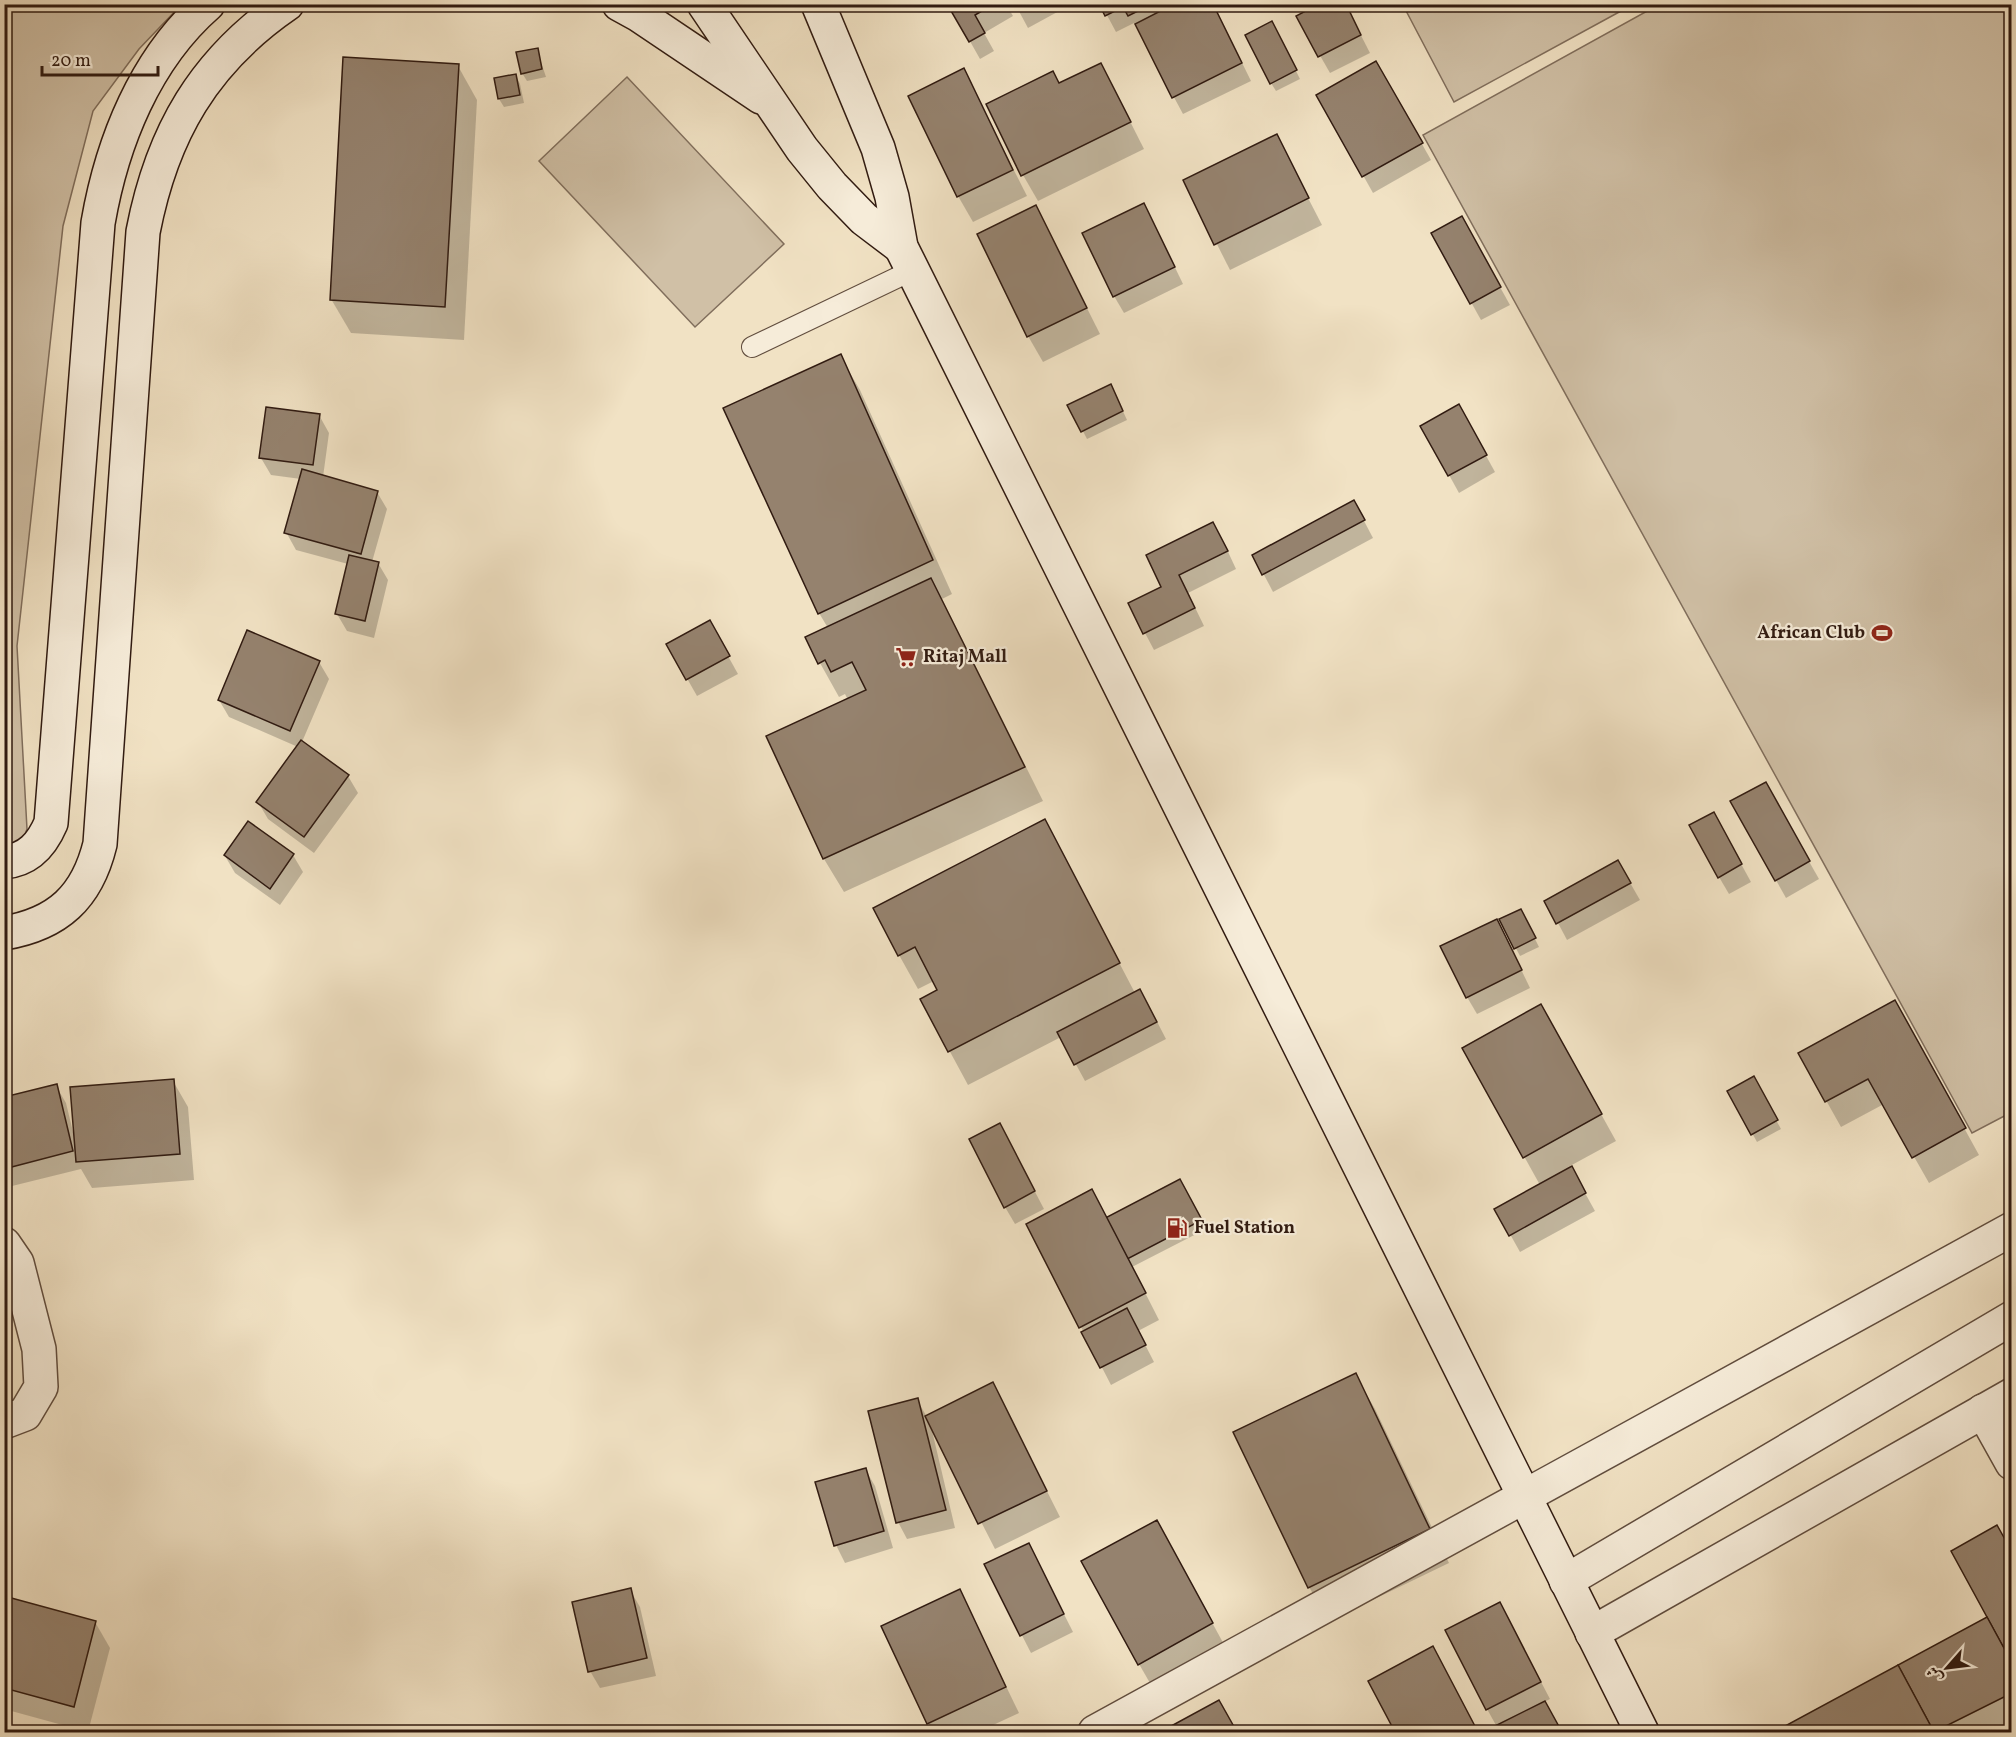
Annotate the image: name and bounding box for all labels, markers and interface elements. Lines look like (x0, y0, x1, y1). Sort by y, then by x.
scale bar (42, 39, 158, 77)
text: 20 m (51, 49, 91, 74)
place label: African Club (1757, 621, 1865, 646)
sports icon: African Club (1870, 621, 1894, 645)
supermarket icon: Ritaj Mall (894, 645, 918, 669)
place label: Ritaj Mall (923, 645, 1007, 670)
fuel station icon: Fuel Station (1165, 1216, 1189, 1240)
place label: Fuel Station (1194, 1216, 1295, 1241)
north arrow (1917, 1638, 1977, 1698)
text: ش (1922, 1662, 1949, 1686)

